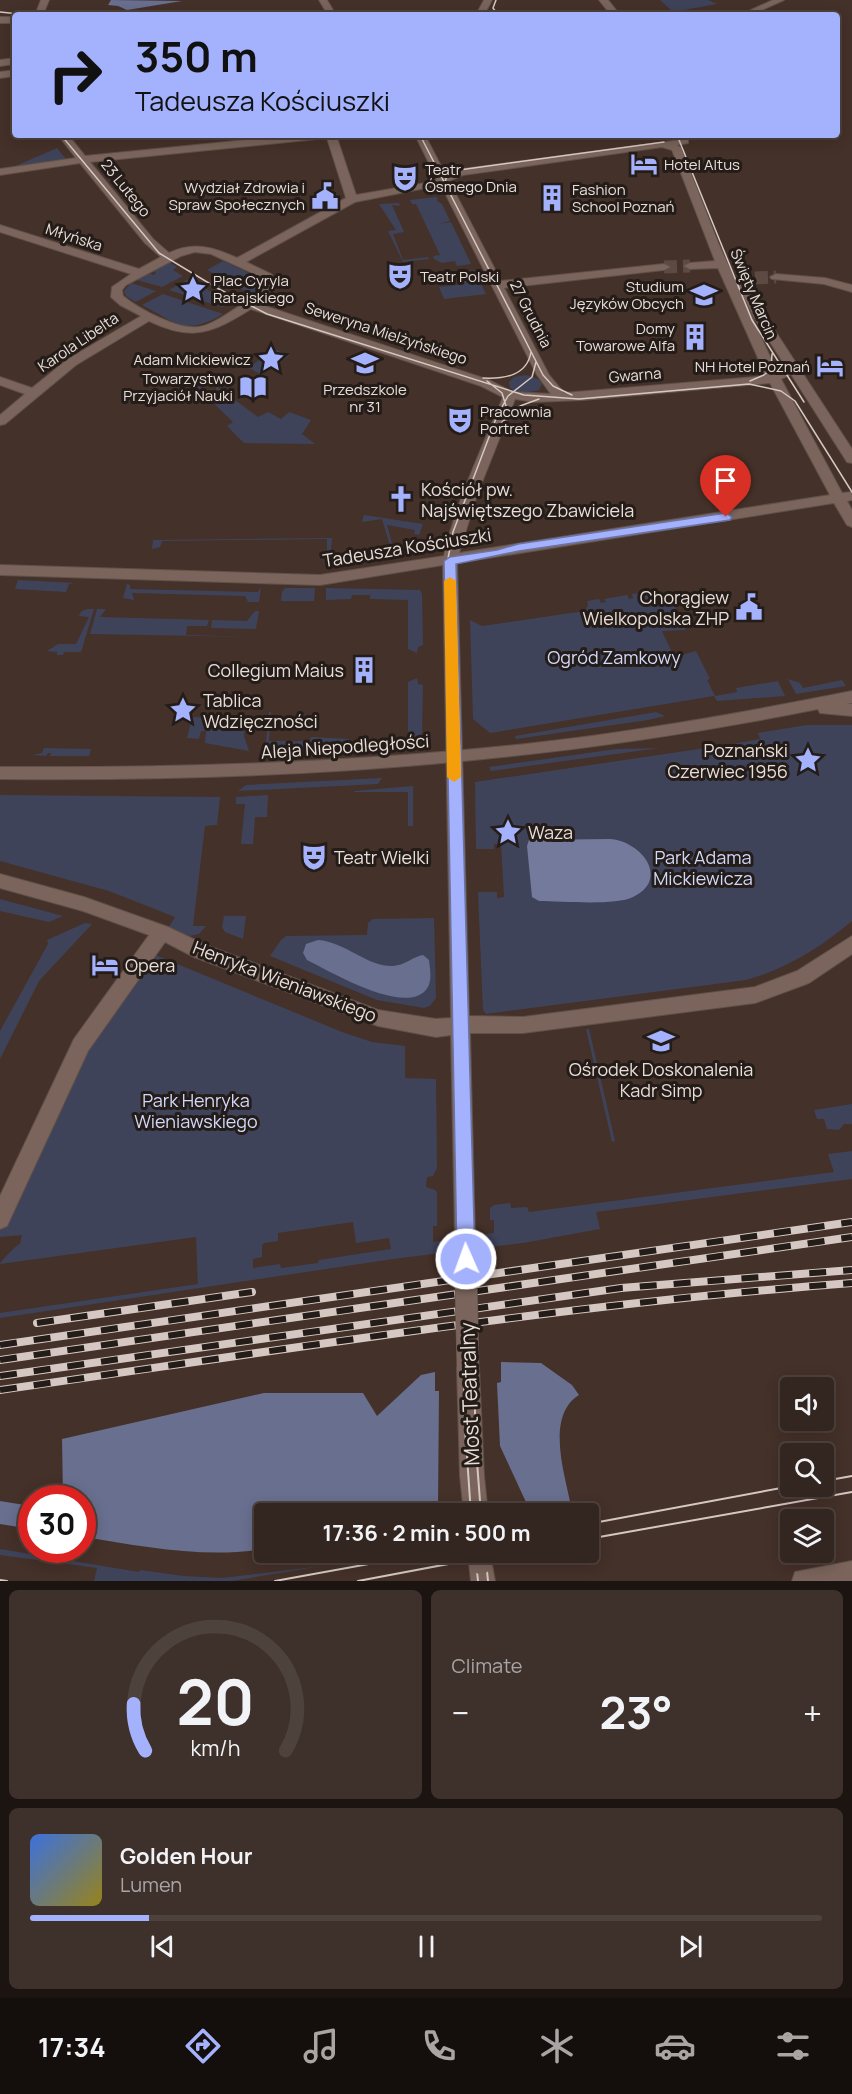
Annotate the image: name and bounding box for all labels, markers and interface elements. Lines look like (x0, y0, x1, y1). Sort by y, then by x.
text: 350 m (135, 27, 258, 85)
icon: right (36, 36, 114, 114)
text: Tadeusza Kościuszki (135, 82, 390, 119)
hotel icon: Hotel Altus (629, 149, 659, 179)
place label: Hotel Altus (664, 154, 740, 175)
street label: 23 Lutego (96, 155, 156, 221)
place label: Teatr Ósmego Dnia (425, 159, 517, 197)
theatre icon: Teatr Ósmego Dnia (390, 163, 420, 193)
place label: Wydział Zdrowia i Spraw Społecznych (168, 177, 305, 215)
place label: Fashion School Poznań (572, 179, 674, 217)
public building icon: Wydział Zdrowia i Spraw Społecznych (310, 181, 340, 211)
building icon: Fashion School Poznań (537, 183, 567, 213)
street label: Młyńska (43, 218, 105, 256)
street label: Święty Marcin (725, 246, 783, 343)
theatre icon: Teatr Polski (385, 261, 415, 291)
place label: Teatr Polski (420, 266, 499, 287)
place label: Plac Cyryla Ratajskiego (213, 270, 294, 308)
place icon: Plac Cyryla Ratajskiego (178, 274, 208, 304)
street label: 27 Grudnia (505, 276, 557, 352)
place label: Studium Języków Obcych (570, 276, 684, 314)
school or university icon: Studium Języków Obcych (689, 280, 719, 310)
street label: Seweryna Mielżyńskiego (302, 297, 470, 369)
street label: Karola Libelta (34, 307, 122, 377)
place label: Domy Towarowe Alfa (576, 318, 675, 356)
building icon: Domy Towarowe Alfa (680, 322, 710, 352)
place icon: Adam Mickiewicz (256, 344, 286, 374)
school or university icon: Przedszkole nr 31 (350, 348, 380, 378)
place label: Adam Mickiewicz (133, 349, 251, 370)
hotel icon: NH Hotel Poznań (815, 351, 845, 381)
place label: NH Hotel Poznań (695, 356, 810, 377)
street label: Gwarna (608, 362, 662, 388)
place label: Towarzystwo Przyjaciół Nauki (123, 368, 233, 406)
library icon: Towarzystwo Przyjaciół Nauki (238, 372, 268, 402)
place label: Przedszkole nr 31 (323, 379, 407, 417)
place label: Pracownia Portret (480, 401, 551, 439)
theatre icon: Pracownia Portret (445, 405, 475, 435)
pin (700, 455, 751, 517)
icon: arrive (709, 464, 742, 497)
place label: Kościół pw. Najświętszego Zbawiciela (421, 477, 634, 522)
church icon: Kościół pw. Najświętszego Zbawiciela (386, 484, 416, 514)
street label: Tadeusza Kościuszki (321, 522, 493, 572)
place label: Chorągiew Wielkopolska ZHP (582, 585, 729, 630)
public building icon: Chorągiew Wielkopolska ZHP (734, 592, 764, 622)
park label: Ogród Zamkowy (547, 645, 681, 669)
building icon: Collegium Maius (349, 655, 379, 685)
place label: Collegium Maius (208, 658, 344, 682)
place label: Tablica Wdzięczności (203, 688, 318, 733)
place icon: Tablica Wdzięczności (168, 695, 198, 725)
street label: Aleja Niepodległości (260, 728, 430, 764)
place label: Poznański Czerwiec 1956 (667, 738, 788, 783)
place icon: Poznański Czerwiec 1956 (793, 745, 823, 775)
place icon: Waza (493, 817, 523, 847)
place label: Waza (528, 820, 573, 844)
theatre icon: Teatr Wielki (299, 842, 329, 872)
place label: Teatr Wielki (334, 845, 429, 869)
park label: Park Adama Mickiewicza (653, 845, 753, 890)
street label: Henryka Wieniawskiego (190, 935, 380, 1027)
hotel icon: Opera (90, 950, 120, 980)
place label: Opera (125, 953, 175, 977)
school or university icon: Ośrodek Doskonalenia Kadr Simp (646, 1026, 676, 1056)
place label: Ośrodek Doskonalenia Kadr Simp (569, 1057, 753, 1102)
park label: Park Henryka Wieniawskiego (134, 1088, 258, 1133)
position arrow (434, 1227, 498, 1291)
street label: Most Teatralny (453, 1322, 485, 1466)
map controls (780, 1377, 834, 1563)
button: sound (780, 1377, 834, 1431)
button: search (780, 1443, 834, 1497)
speed limit sign: 30 (18, 1485, 96, 1563)
button: layers (780, 1509, 834, 1563)
text: 17:36 · 2 min · 500 m (323, 1518, 530, 1548)
text: Climate (452, 1652, 523, 1679)
text: 20 (176, 1658, 254, 1744)
text: 23° (600, 1681, 673, 1743)
text: − (452, 1690, 469, 1735)
text: + (803, 1690, 822, 1735)
text: km/h (190, 1734, 240, 1763)
text: Golden Hour (120, 1841, 253, 1871)
text: Lumen (120, 1871, 182, 1898)
icon: previous (146, 1930, 179, 1963)
icon: pause (410, 1930, 443, 1963)
icon: next (674, 1930, 707, 1963)
icon: directions (182, 2025, 224, 2067)
icon: music (300, 2025, 342, 2067)
icon: phone (418, 2025, 460, 2067)
icon: climate (536, 2025, 578, 2067)
icon: car (654, 2025, 696, 2067)
icon: filters (772, 2025, 814, 2067)
text: 17:34 (38, 2028, 106, 2065)

